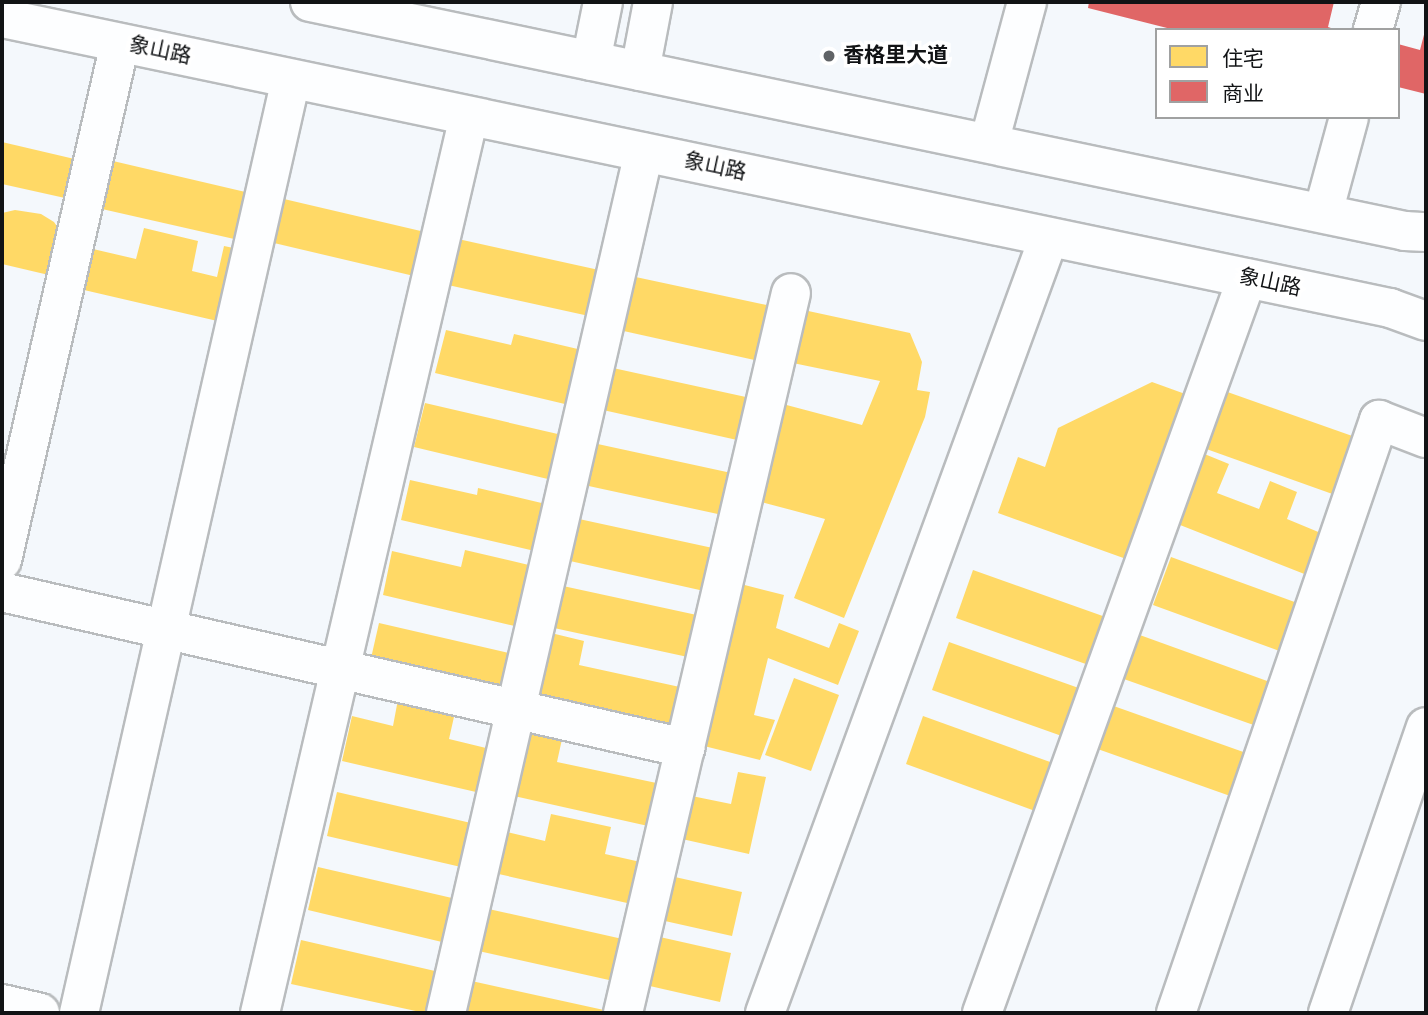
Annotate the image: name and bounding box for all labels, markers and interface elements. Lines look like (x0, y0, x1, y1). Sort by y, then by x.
legend (1155, 28, 1400, 119)
street label: 象山路 (127, 32, 193, 70)
place label: 香格里大道 (843, 43, 948, 69)
text: 住宅 (1222, 47, 1264, 72)
marker: 香格里大道 (821, 48, 837, 64)
text: 商业 (1222, 82, 1264, 107)
street label: 象山路 (682, 148, 748, 186)
street label: 象山路 (1237, 264, 1303, 302)

